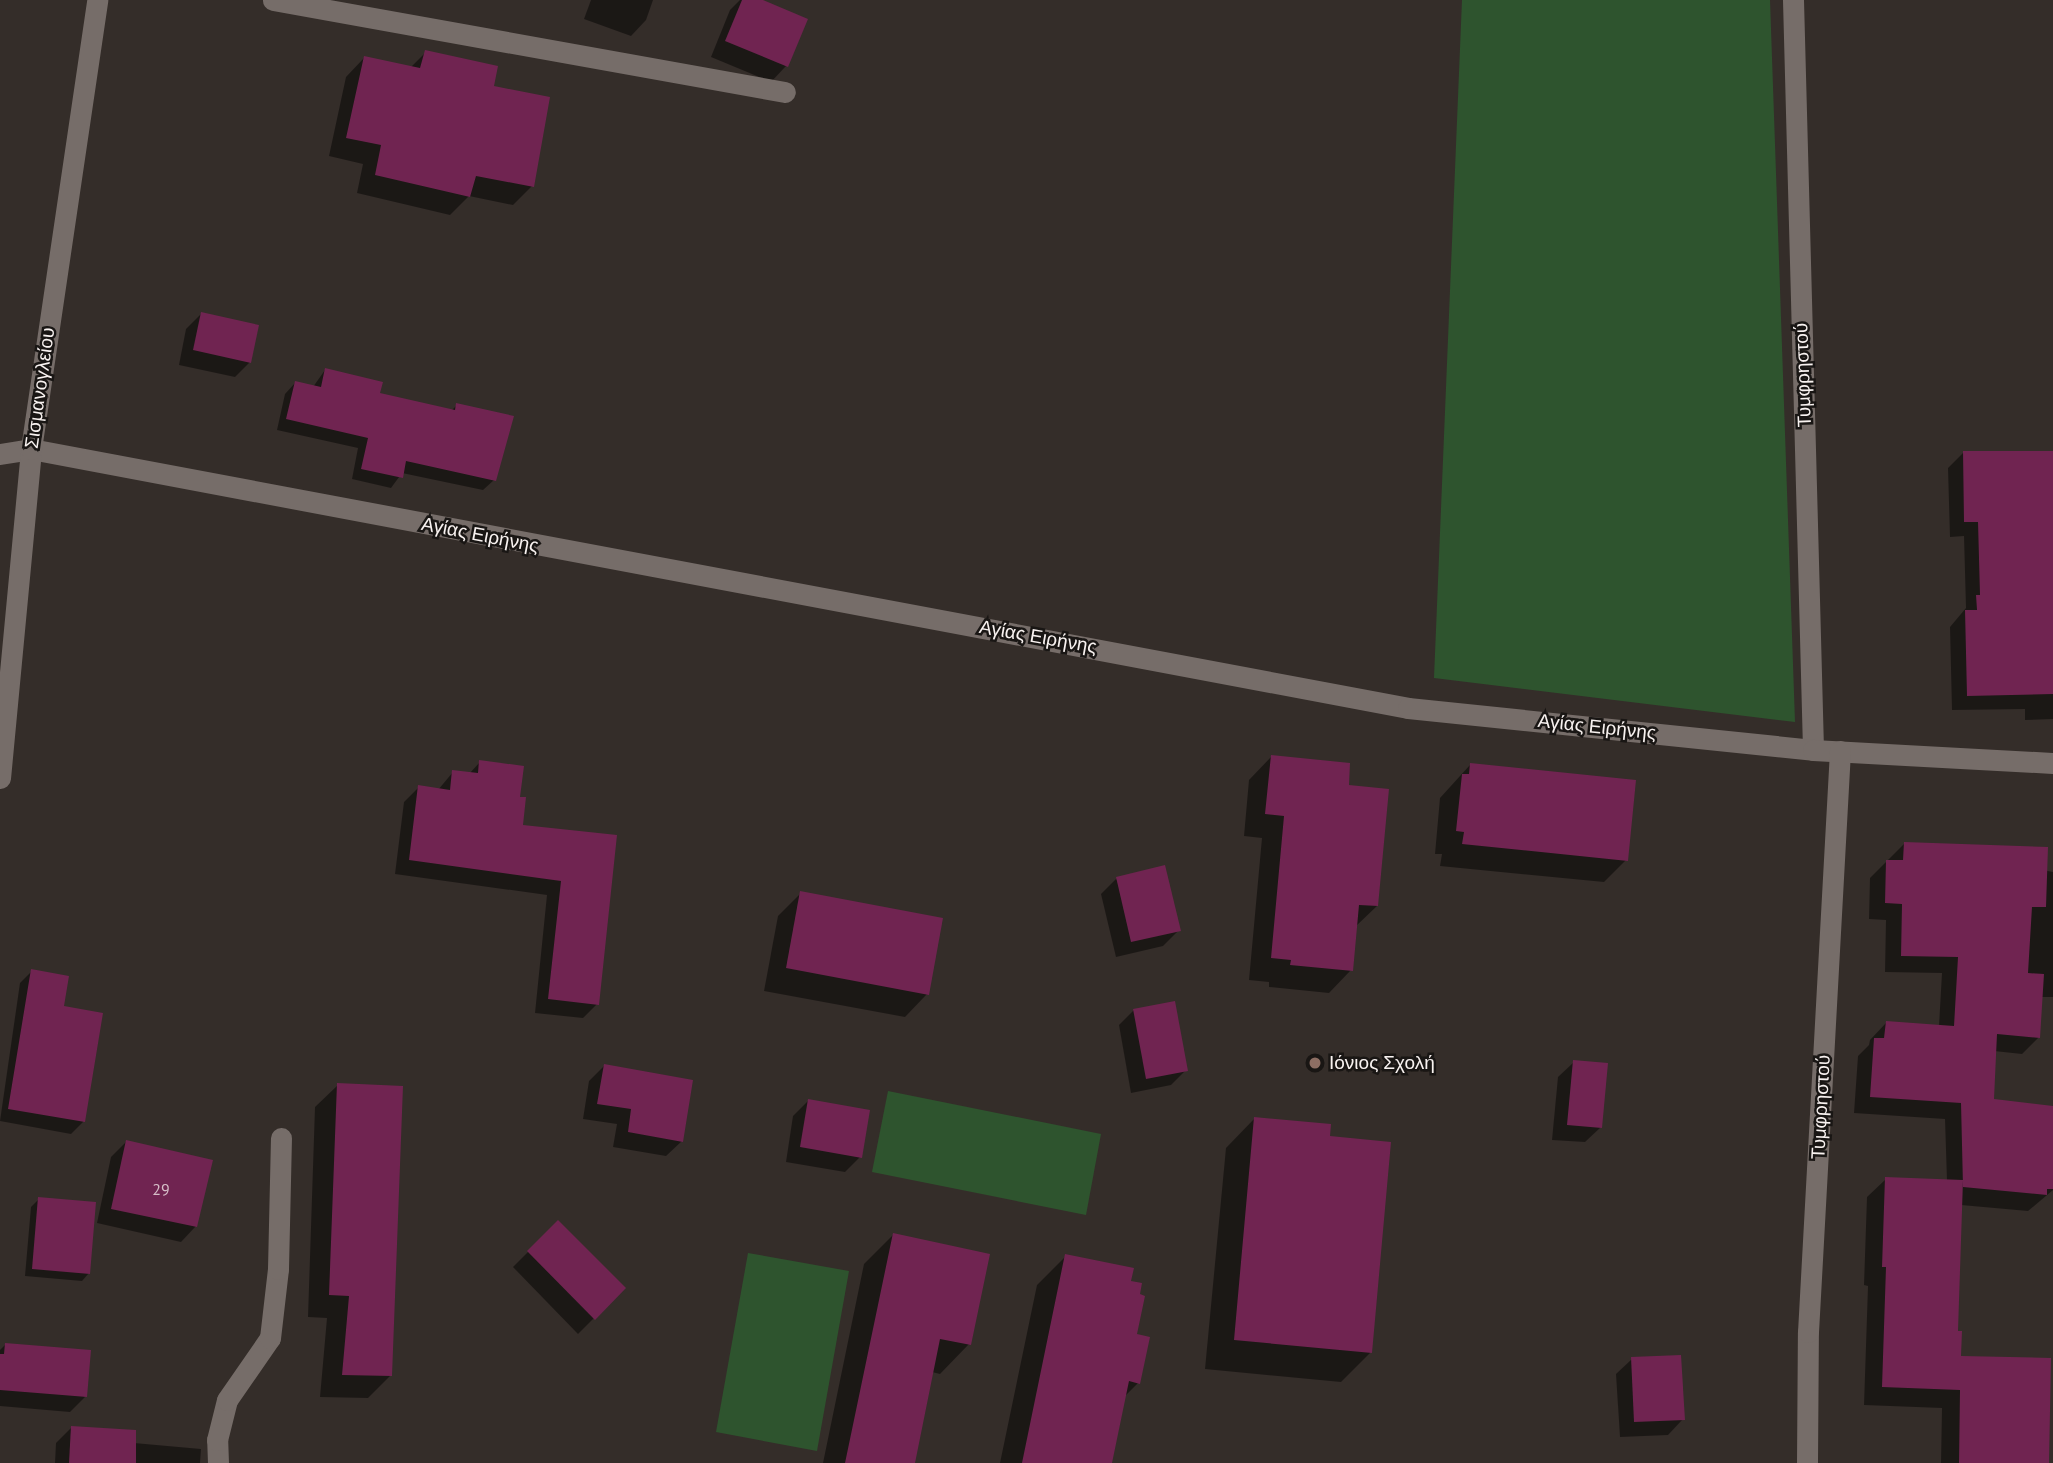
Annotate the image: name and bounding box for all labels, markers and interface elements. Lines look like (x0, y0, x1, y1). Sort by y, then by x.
street label: Τυμφρηστού (1790, 322, 1816, 428)
street label: Σισμανογλείου (20, 326, 60, 450)
street label: Αγίας Ειρήνης (420, 512, 540, 558)
street label: Αγίας Ειρήνης (978, 615, 1098, 659)
street label: Αγίας Ειρήνης (1537, 709, 1657, 745)
place label: Ιόνιος Σχολή (1329, 1052, 1435, 1074)
street label: Τυμφρηστού (1807, 1054, 1835, 1160)
marker: Ιόνιος Σχολή (1307, 1055, 1323, 1071)
house number: 29 (152, 1179, 170, 1199)

